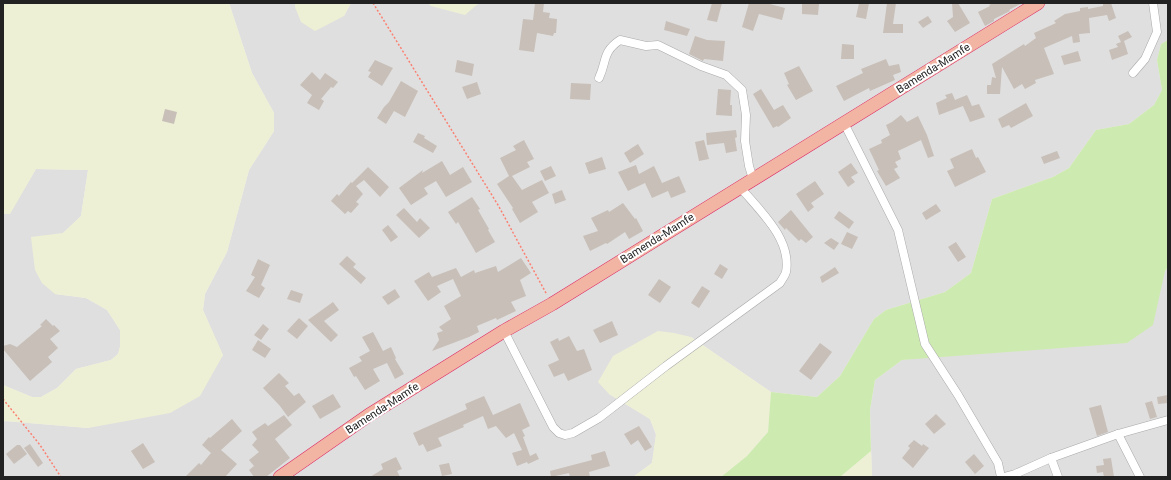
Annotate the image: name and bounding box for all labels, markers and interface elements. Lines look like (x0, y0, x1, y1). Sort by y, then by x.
street label: Bamenda-Mamfe (894, 40, 973, 96)
street label: Bamenda-Mamfe (618, 210, 697, 266)
street label: Bamenda-Mamfe (343, 380, 421, 437)

